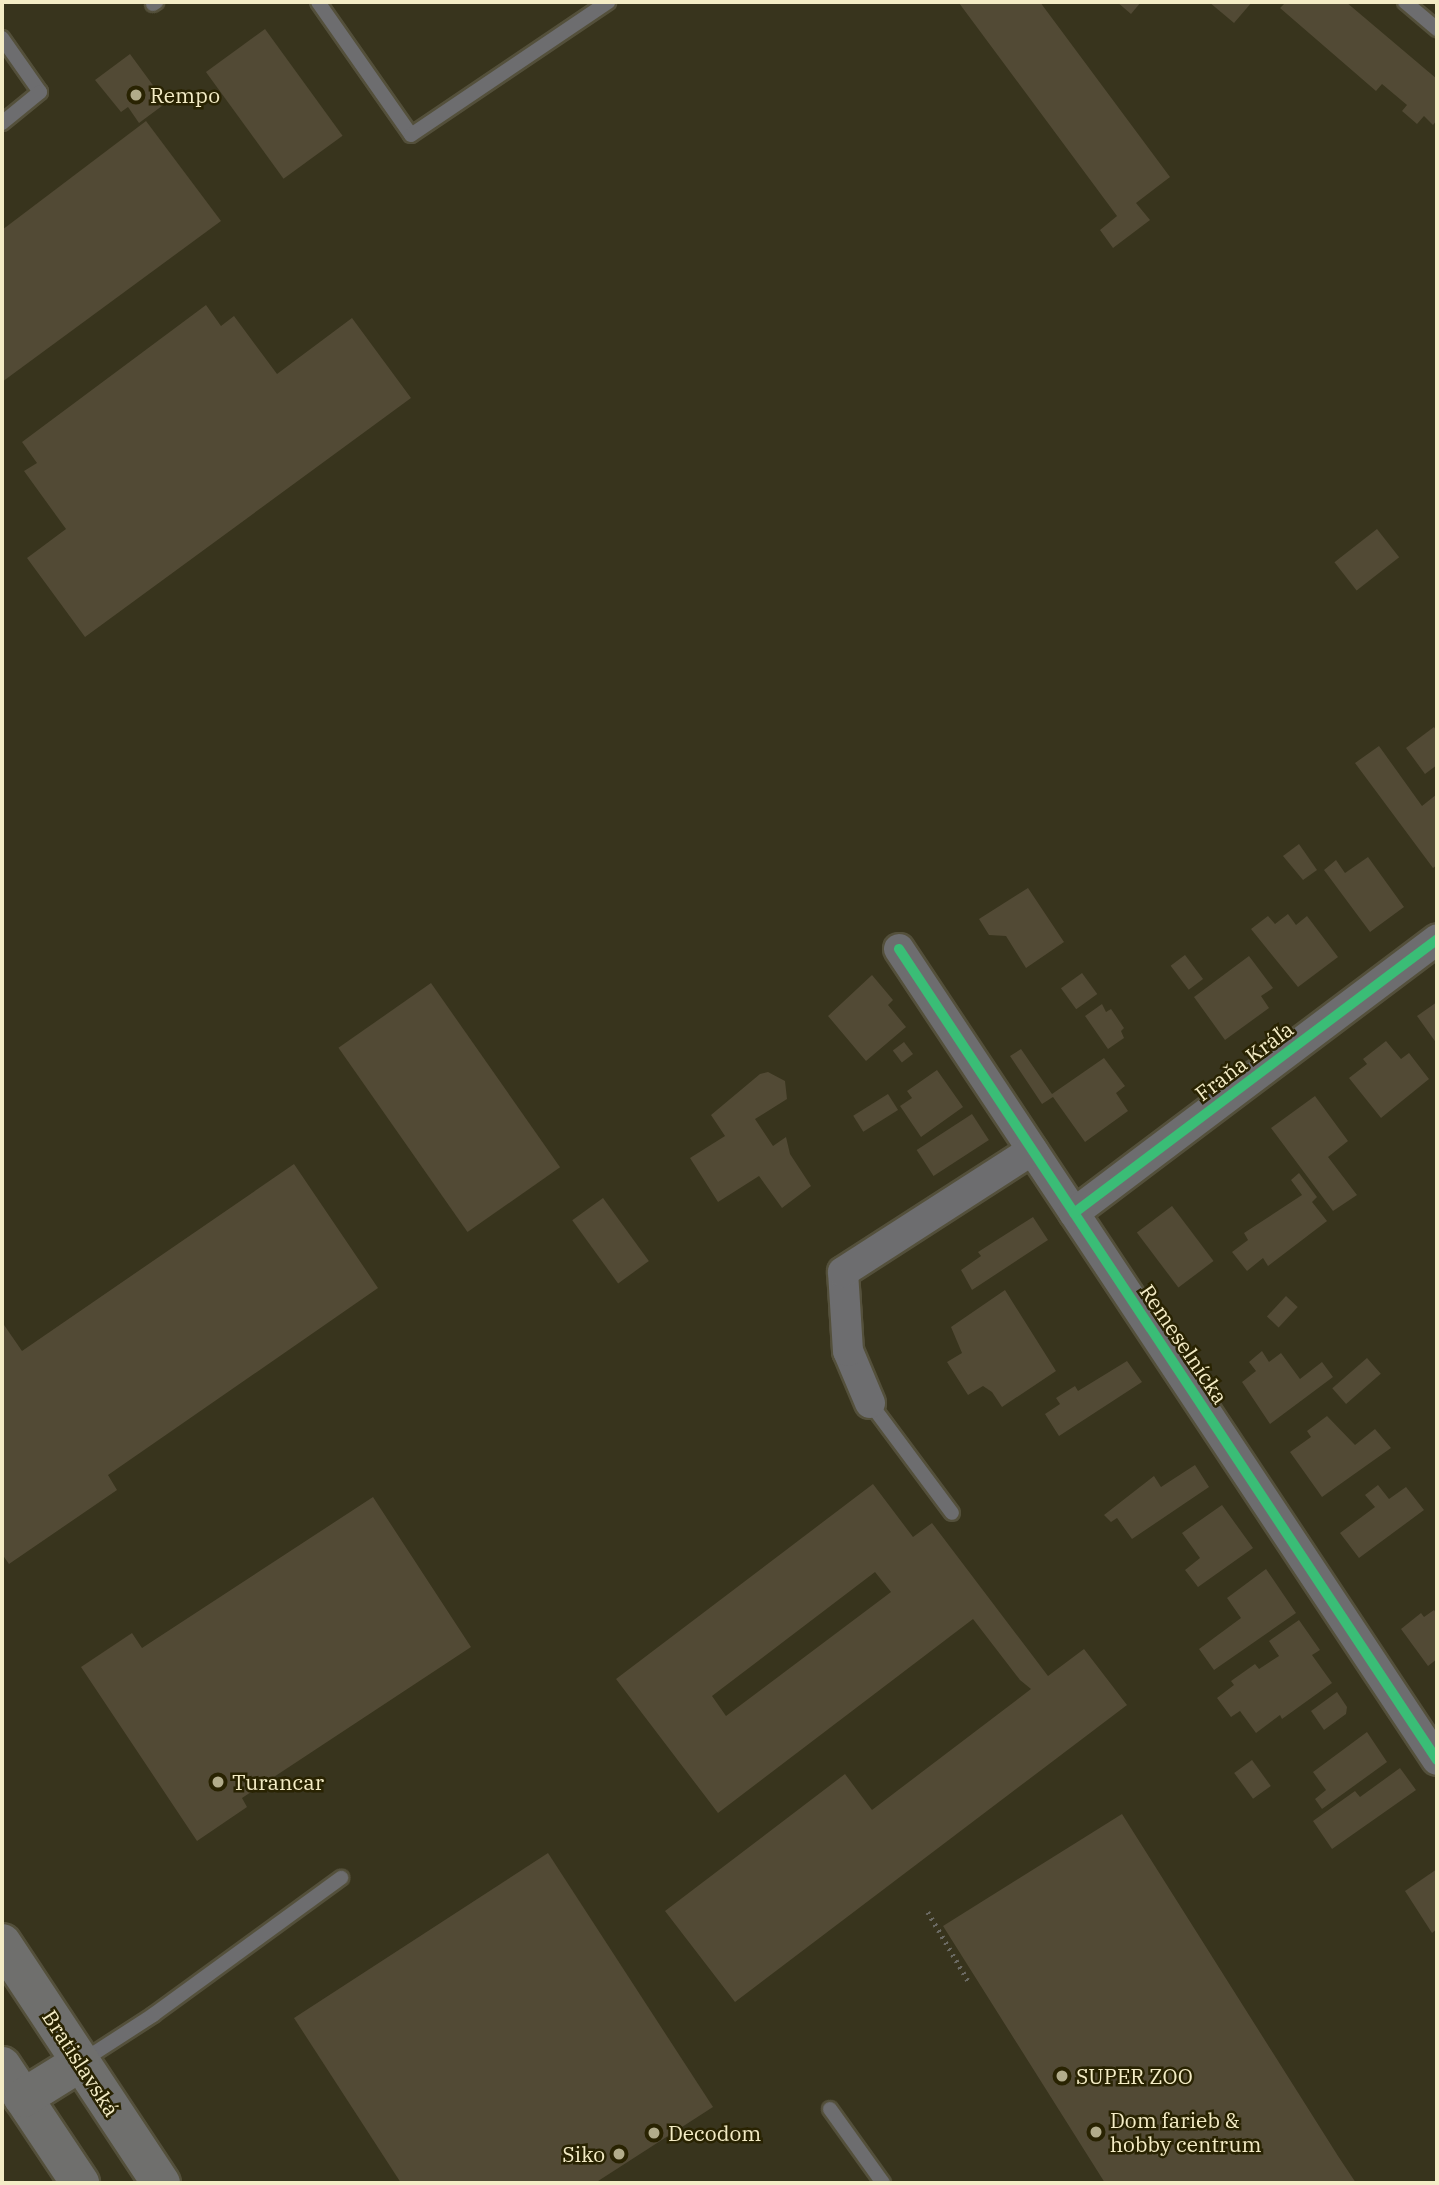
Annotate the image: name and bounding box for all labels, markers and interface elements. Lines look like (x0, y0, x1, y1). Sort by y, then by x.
place label: Rempo (150, 82, 220, 108)
marker: Rempo (128, 87, 144, 103)
street label: Fraňa Kráľa (1190, 1016, 1298, 1106)
street label: Remeselnícka (1135, 1279, 1233, 1409)
place label: Turancar (232, 1769, 324, 1795)
marker: Turancar (210, 1774, 226, 1790)
street label: Bratislavská (37, 2005, 125, 2121)
place label: SUPER ZOO (1076, 2063, 1193, 2089)
marker: SUPER ZOO (1054, 2068, 1070, 2084)
place label: Dom farieb & hobby centrum (1110, 2107, 1262, 2157)
place label: Decodom (668, 2120, 761, 2146)
marker: Dom farieb & hobby centrum (1088, 2124, 1104, 2140)
marker: Decodom (646, 2125, 662, 2141)
place label: Siko (562, 2141, 605, 2167)
marker: Siko (611, 2146, 627, 2162)

